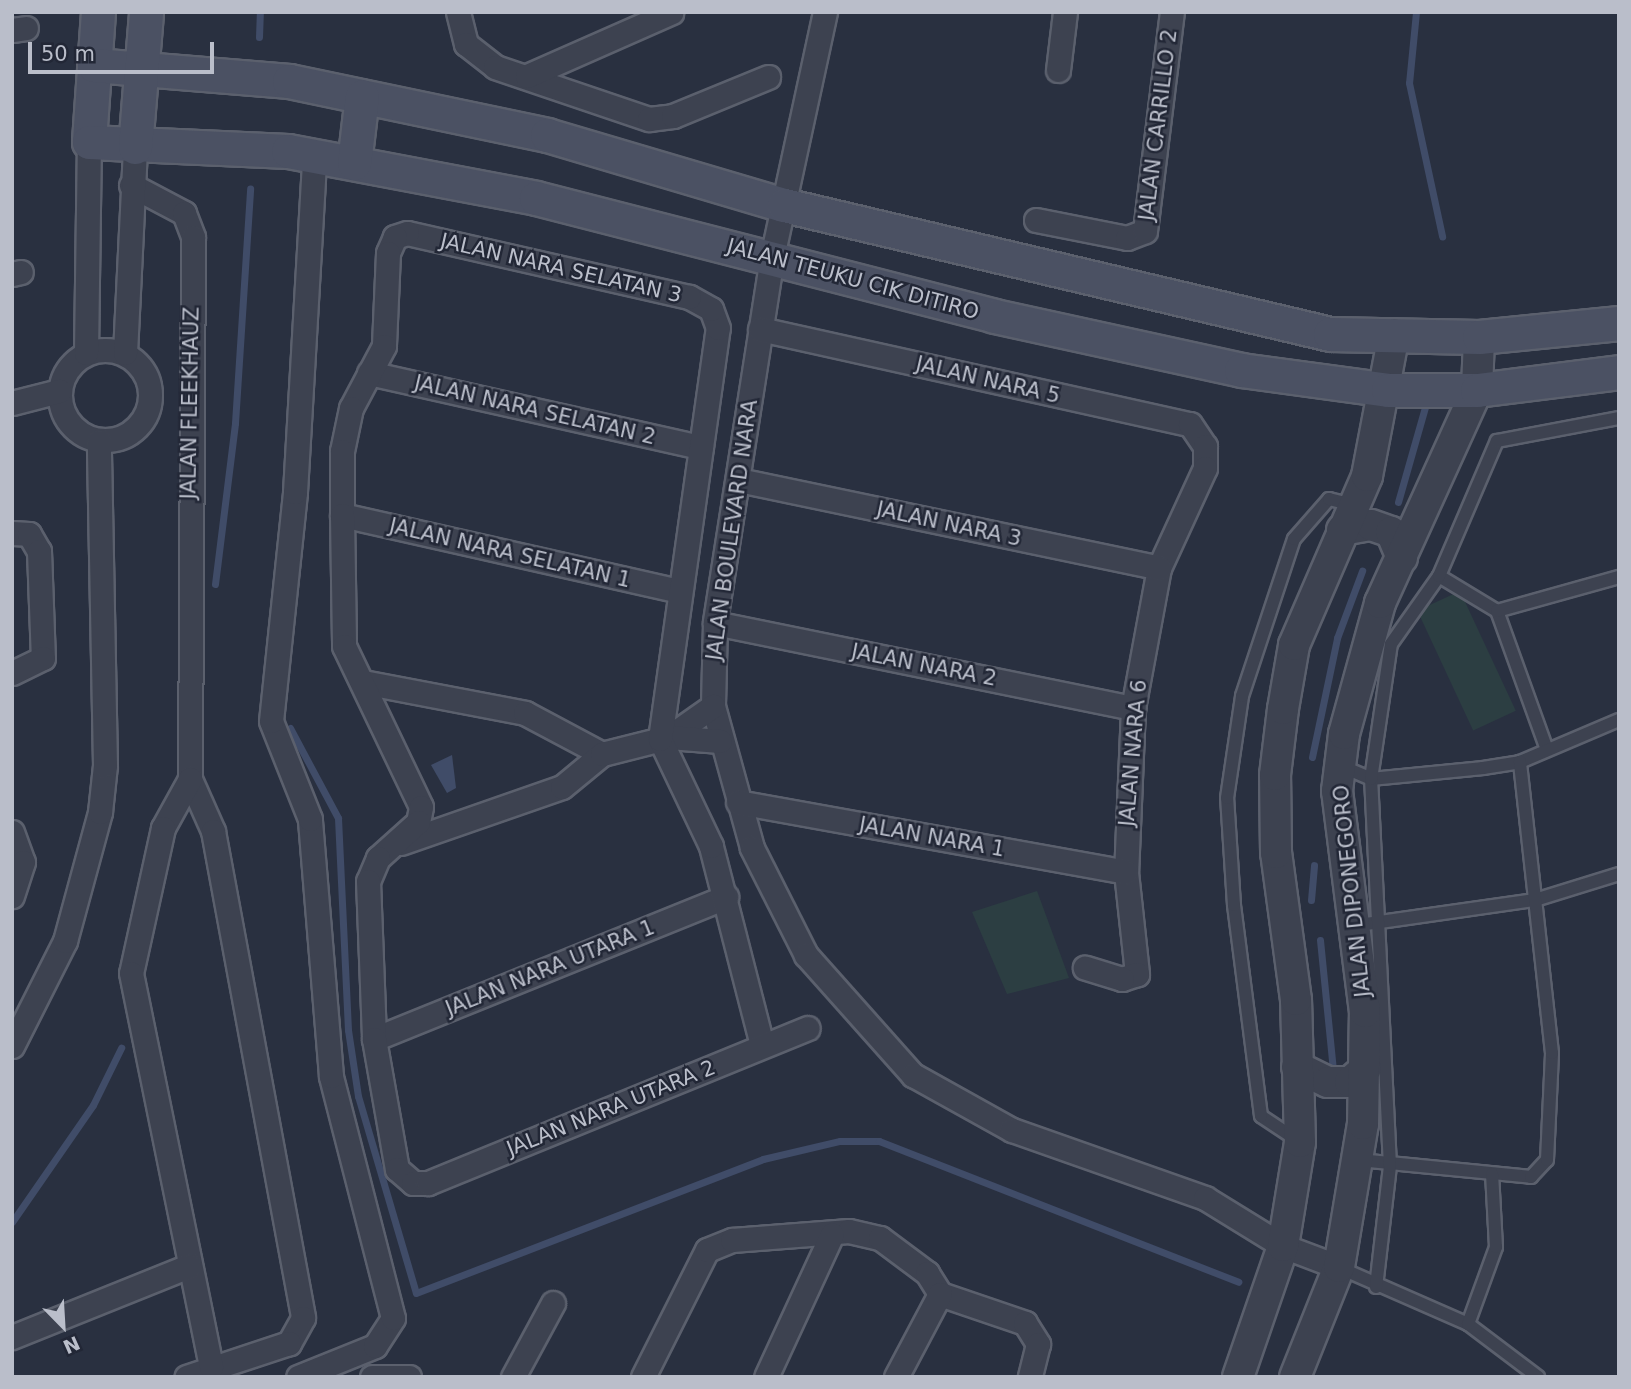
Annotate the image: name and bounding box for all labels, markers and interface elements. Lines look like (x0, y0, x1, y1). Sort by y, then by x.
scale bar (32, 28, 217, 72)
street label: JALAN CARRILLO 2 (1134, 28, 1182, 222)
text: 50 m (41, 42, 95, 66)
street label: JALAN NARA SELATAN 3 (438, 228, 684, 308)
street label: JALAN TEUKU CIK DITIRO (724, 233, 982, 325)
street label: JALAN FLEEKHAUZ (176, 306, 204, 500)
street label: JALAN NARA 5 (913, 351, 1063, 409)
street label: JALAN NARA SELATAN 2 (412, 370, 658, 450)
street label: JALAN BOULEVARD NARA (701, 398, 763, 662)
street label: JALAN NARA 3 (874, 496, 1024, 552)
street label: JALAN NARA SELATAN 1 (387, 513, 633, 593)
street label: JALAN NARA 2 (849, 639, 999, 691)
street label: JALAN NARA 6 (1114, 679, 1152, 827)
street label: JALAN DIPONEGORO (1328, 783, 1376, 999)
street label: JALAN NARA 1 (857, 812, 1007, 862)
street label: JALAN NARA UTARA 1 (442, 915, 658, 1021)
street label: JALAN NARA UTARA 2 (503, 1055, 719, 1161)
north arrow (28, 1291, 98, 1361)
text: N (60, 1332, 83, 1358)

